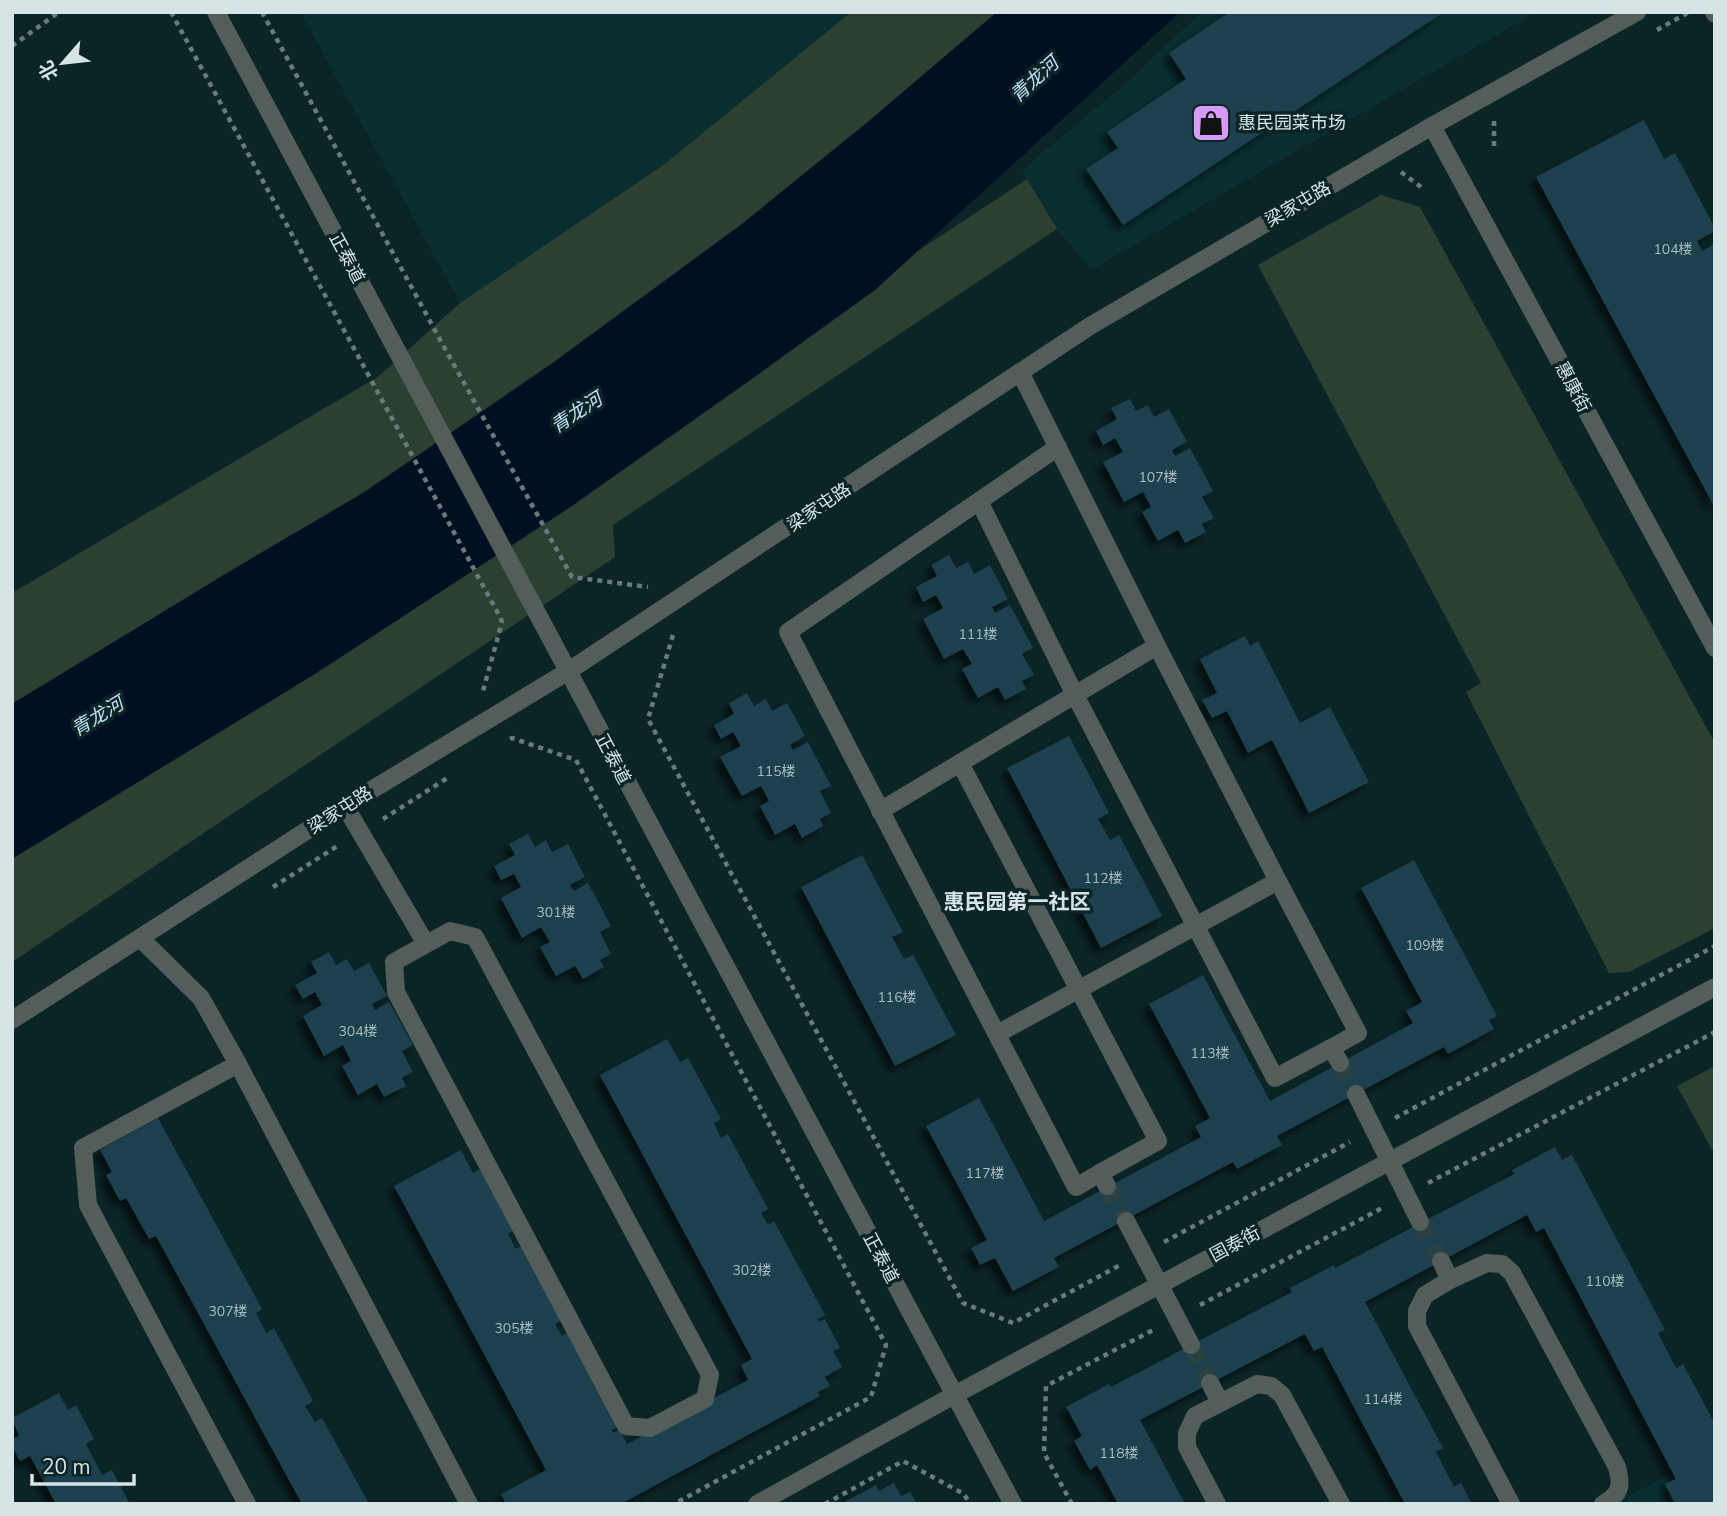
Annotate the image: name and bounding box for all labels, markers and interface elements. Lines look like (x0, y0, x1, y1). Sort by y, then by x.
north arrow (28, 28, 98, 98)
water label: 青龙河 (1005, 48, 1068, 108)
text: 北 (33, 56, 65, 85)
shop icon: 惠民园菜市场 (1190, 102, 1232, 144)
place label: 惠民园菜市场 (1238, 111, 1346, 135)
street label: 梁家屯路 (1261, 176, 1335, 232)
street label: 正泰道 (324, 229, 370, 287)
house number: 104楼 (1653, 240, 1693, 259)
street label: 惠康街 (1550, 358, 1596, 416)
water label: 青龙河 (546, 384, 611, 439)
house number: 107楼 (1138, 468, 1178, 487)
street label: 梁家屯路 (782, 477, 856, 537)
house number: 111楼 (958, 625, 998, 644)
water label: 青龙河 (66, 689, 132, 743)
street label: 正泰道 (590, 730, 636, 788)
house number: 115楼 (756, 762, 796, 781)
street label: 梁家屯路 (303, 781, 377, 839)
house number: 112楼 (1083, 869, 1123, 888)
district label: 惠民园第一社区 (944, 888, 1091, 916)
house number: 301楼 (536, 903, 576, 922)
house number: 109楼 (1405, 936, 1445, 955)
house number: 116楼 (877, 988, 917, 1007)
house number: 304楼 (338, 1022, 378, 1041)
house number: 113楼 (1190, 1044, 1230, 1063)
house number: 117楼 (965, 1164, 1005, 1183)
street label: 国泰街 (1206, 1221, 1264, 1267)
street label: 正泰道 (858, 1229, 904, 1287)
house number: 302楼 (732, 1261, 772, 1280)
house number: 110楼 (1585, 1272, 1625, 1291)
house number: 307楼 (208, 1302, 248, 1321)
house number: 305楼 (494, 1319, 534, 1338)
house number: 114楼 (1363, 1390, 1403, 1409)
scale bar (32, 1442, 133, 1486)
house number: 118楼 (1099, 1444, 1139, 1463)
text: 20 m (42, 1453, 91, 1481)

